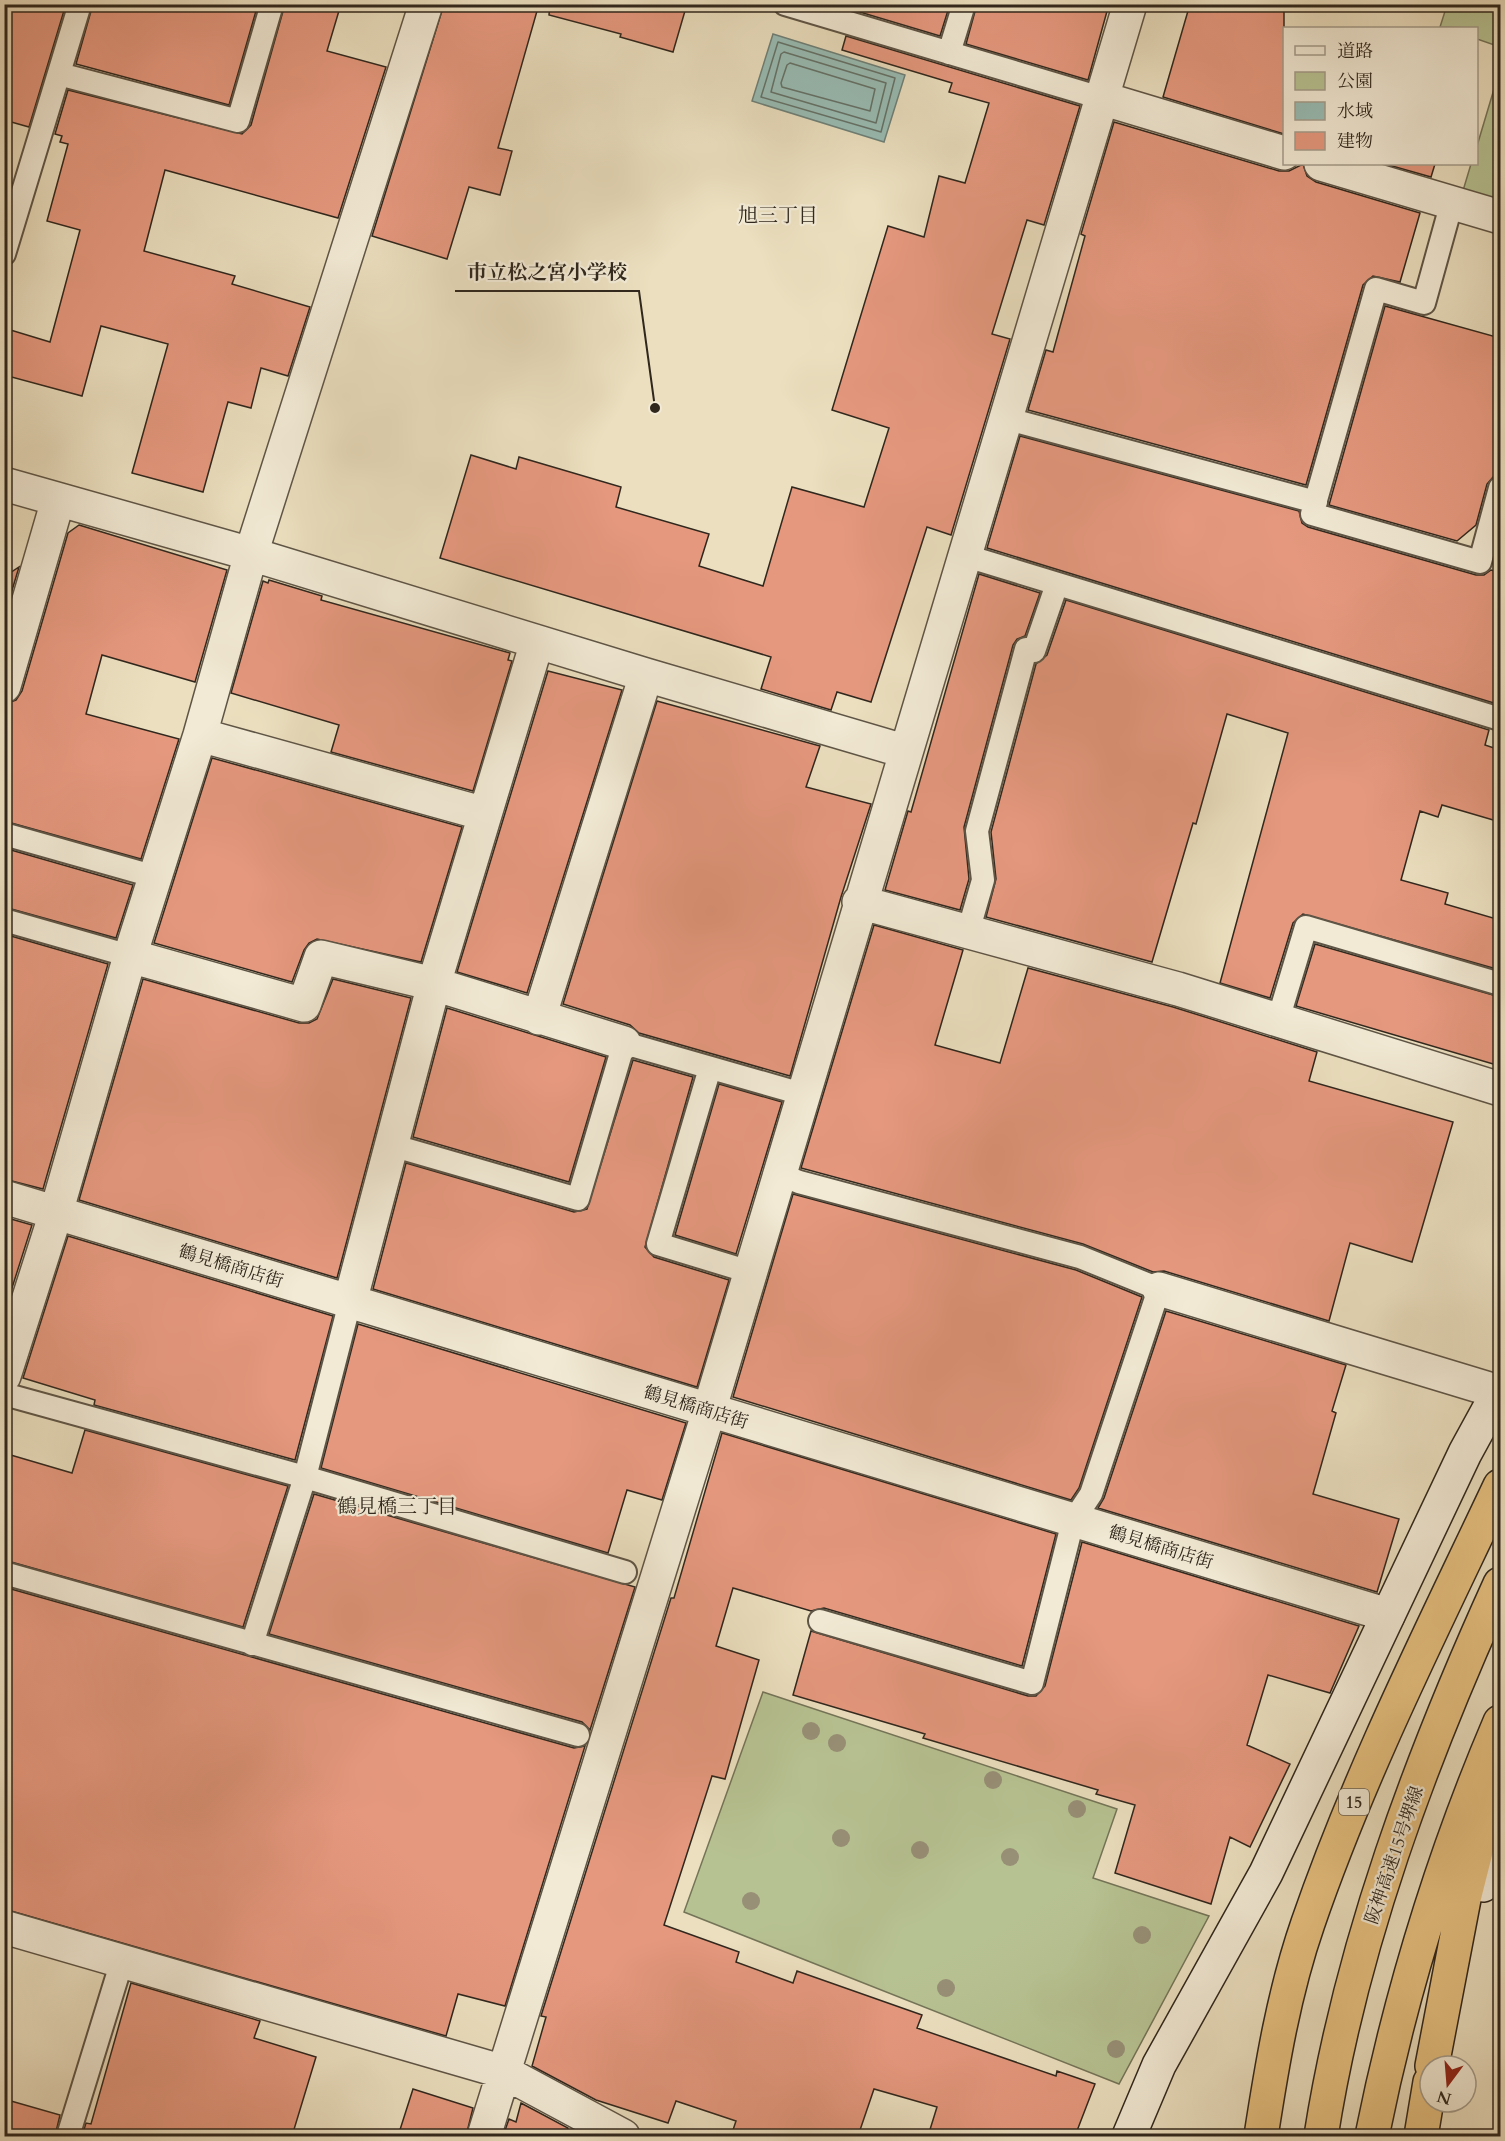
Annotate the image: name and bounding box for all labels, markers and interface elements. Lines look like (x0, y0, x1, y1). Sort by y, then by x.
legend (1283, 27, 1478, 165)
text: 道路 (1337, 39, 1373, 64)
text: 公園 (1337, 69, 1373, 94)
text: 水域 (1337, 99, 1373, 124)
text: 建物 (1337, 129, 1373, 154)
district label: 旭三丁目 (738, 202, 818, 229)
callout: 市立松之宮小学校 (455, 253, 639, 291)
text: 市立松之宮小学校 (467, 259, 627, 286)
street label: 鶴見橋商店街 (176, 1239, 286, 1294)
street label: 鶴見橋商店街 (641, 1380, 751, 1435)
district label: 鶴見橋三丁目 (337, 1493, 457, 1520)
street label: 鶴見橋商店街 (1106, 1520, 1216, 1575)
street label: 阪神高速15号堺線 (1359, 1783, 1430, 1928)
road number: 15 (1339, 1789, 1369, 1815)
north arrow (1418, 2054, 1478, 2114)
text: N (1434, 2085, 1454, 2110)

